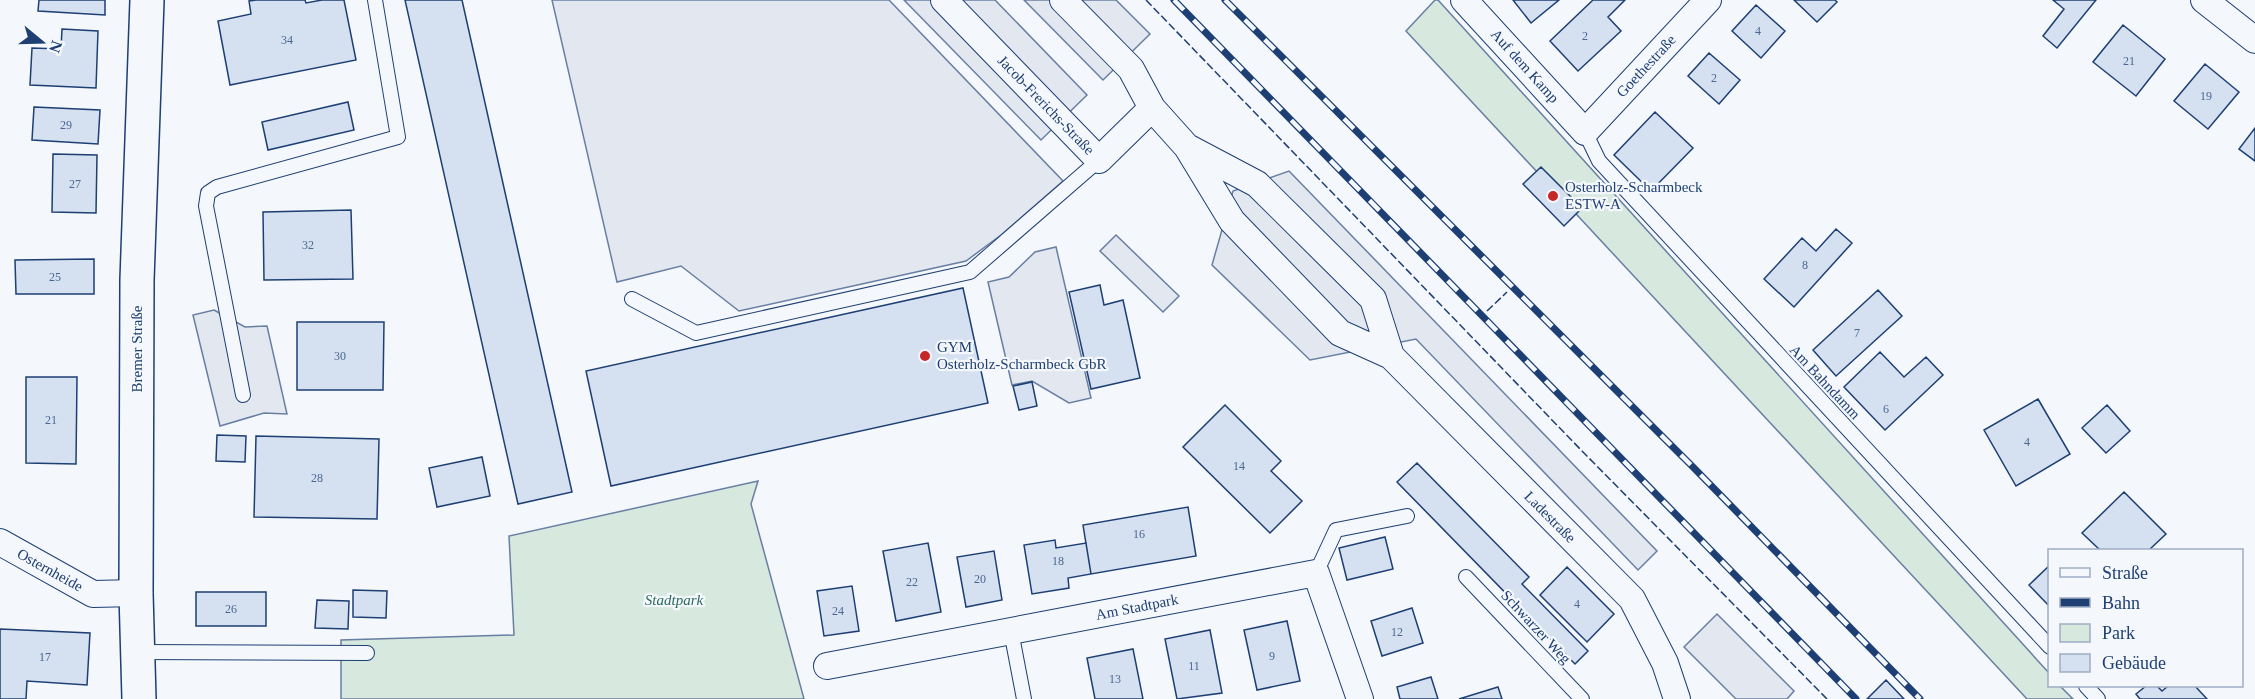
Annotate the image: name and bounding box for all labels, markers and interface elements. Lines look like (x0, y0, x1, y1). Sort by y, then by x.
north arrow (12, 12, 72, 72)
house number: 4 (1755, 24, 1761, 38)
street label: Auf dem Kamp (1488, 26, 1562, 106)
house number: 2 (1582, 29, 1588, 43)
street label: Goethestraße (1613, 31, 1679, 100)
house number: 34 (281, 33, 293, 47)
text: N (46, 38, 66, 55)
street label: Jacob-Frerichs-Straße (995, 52, 1098, 158)
house number: 21 (2123, 54, 2135, 68)
house number: 2 (1711, 71, 1717, 85)
house number: 19 (2200, 89, 2212, 103)
house number: 29 (60, 118, 72, 132)
house number: 27 (69, 177, 81, 191)
place label: Osterholz-Scharmbeck ESTW-A (1565, 179, 1703, 212)
marker: Osterholz-Scharmbeck ESTW-A (1546, 189, 1560, 203)
house number: 32 (302, 238, 314, 252)
house number: 8 (1802, 258, 1808, 272)
house number: 25 (49, 270, 61, 284)
street label: Bremer Straße (129, 305, 145, 393)
house number: 7 (1854, 326, 1860, 340)
place label: GYM Osterholz-Scharmbeck GbR (937, 339, 1107, 372)
street label: Am Bahndamm (1787, 342, 1864, 423)
house number: 30 (334, 349, 346, 363)
marker: GYM Osterholz-Scharmbeck GbR (918, 349, 932, 363)
house number: 6 (1883, 402, 1889, 416)
house number: 21 (45, 413, 57, 427)
house number: 4 (2024, 435, 2030, 449)
house number: 14 (1233, 459, 1245, 473)
house number: 28 (311, 471, 323, 485)
street label: Ladestraße (1521, 488, 1579, 546)
house number: 16 (1133, 527, 1145, 541)
street label: Osternheide (14, 545, 86, 595)
legend (2048, 549, 2243, 687)
house number: 18 (1052, 554, 1064, 568)
text: Straße (2102, 563, 2148, 583)
house number: 20 (974, 572, 986, 586)
house number: 22 (906, 575, 918, 589)
street label: Schwarzer Weg (1498, 587, 1574, 667)
street label: Am Stadtpark (1094, 591, 1180, 623)
park label: Stadtpark (645, 592, 704, 608)
text: Bahn (2102, 593, 2140, 613)
house number: 4 (1574, 597, 1580, 611)
house number: 26 (225, 602, 237, 616)
house number: 24 (832, 604, 844, 618)
text: Park (2102, 623, 2135, 643)
house number: 12 (1391, 625, 1403, 639)
house number: 9 (1269, 649, 1275, 663)
house number: 17 (39, 650, 51, 664)
text: Gebäude (2102, 653, 2166, 673)
house number: 11 (1188, 659, 1200, 673)
house number: 13 (1109, 672, 1121, 686)

